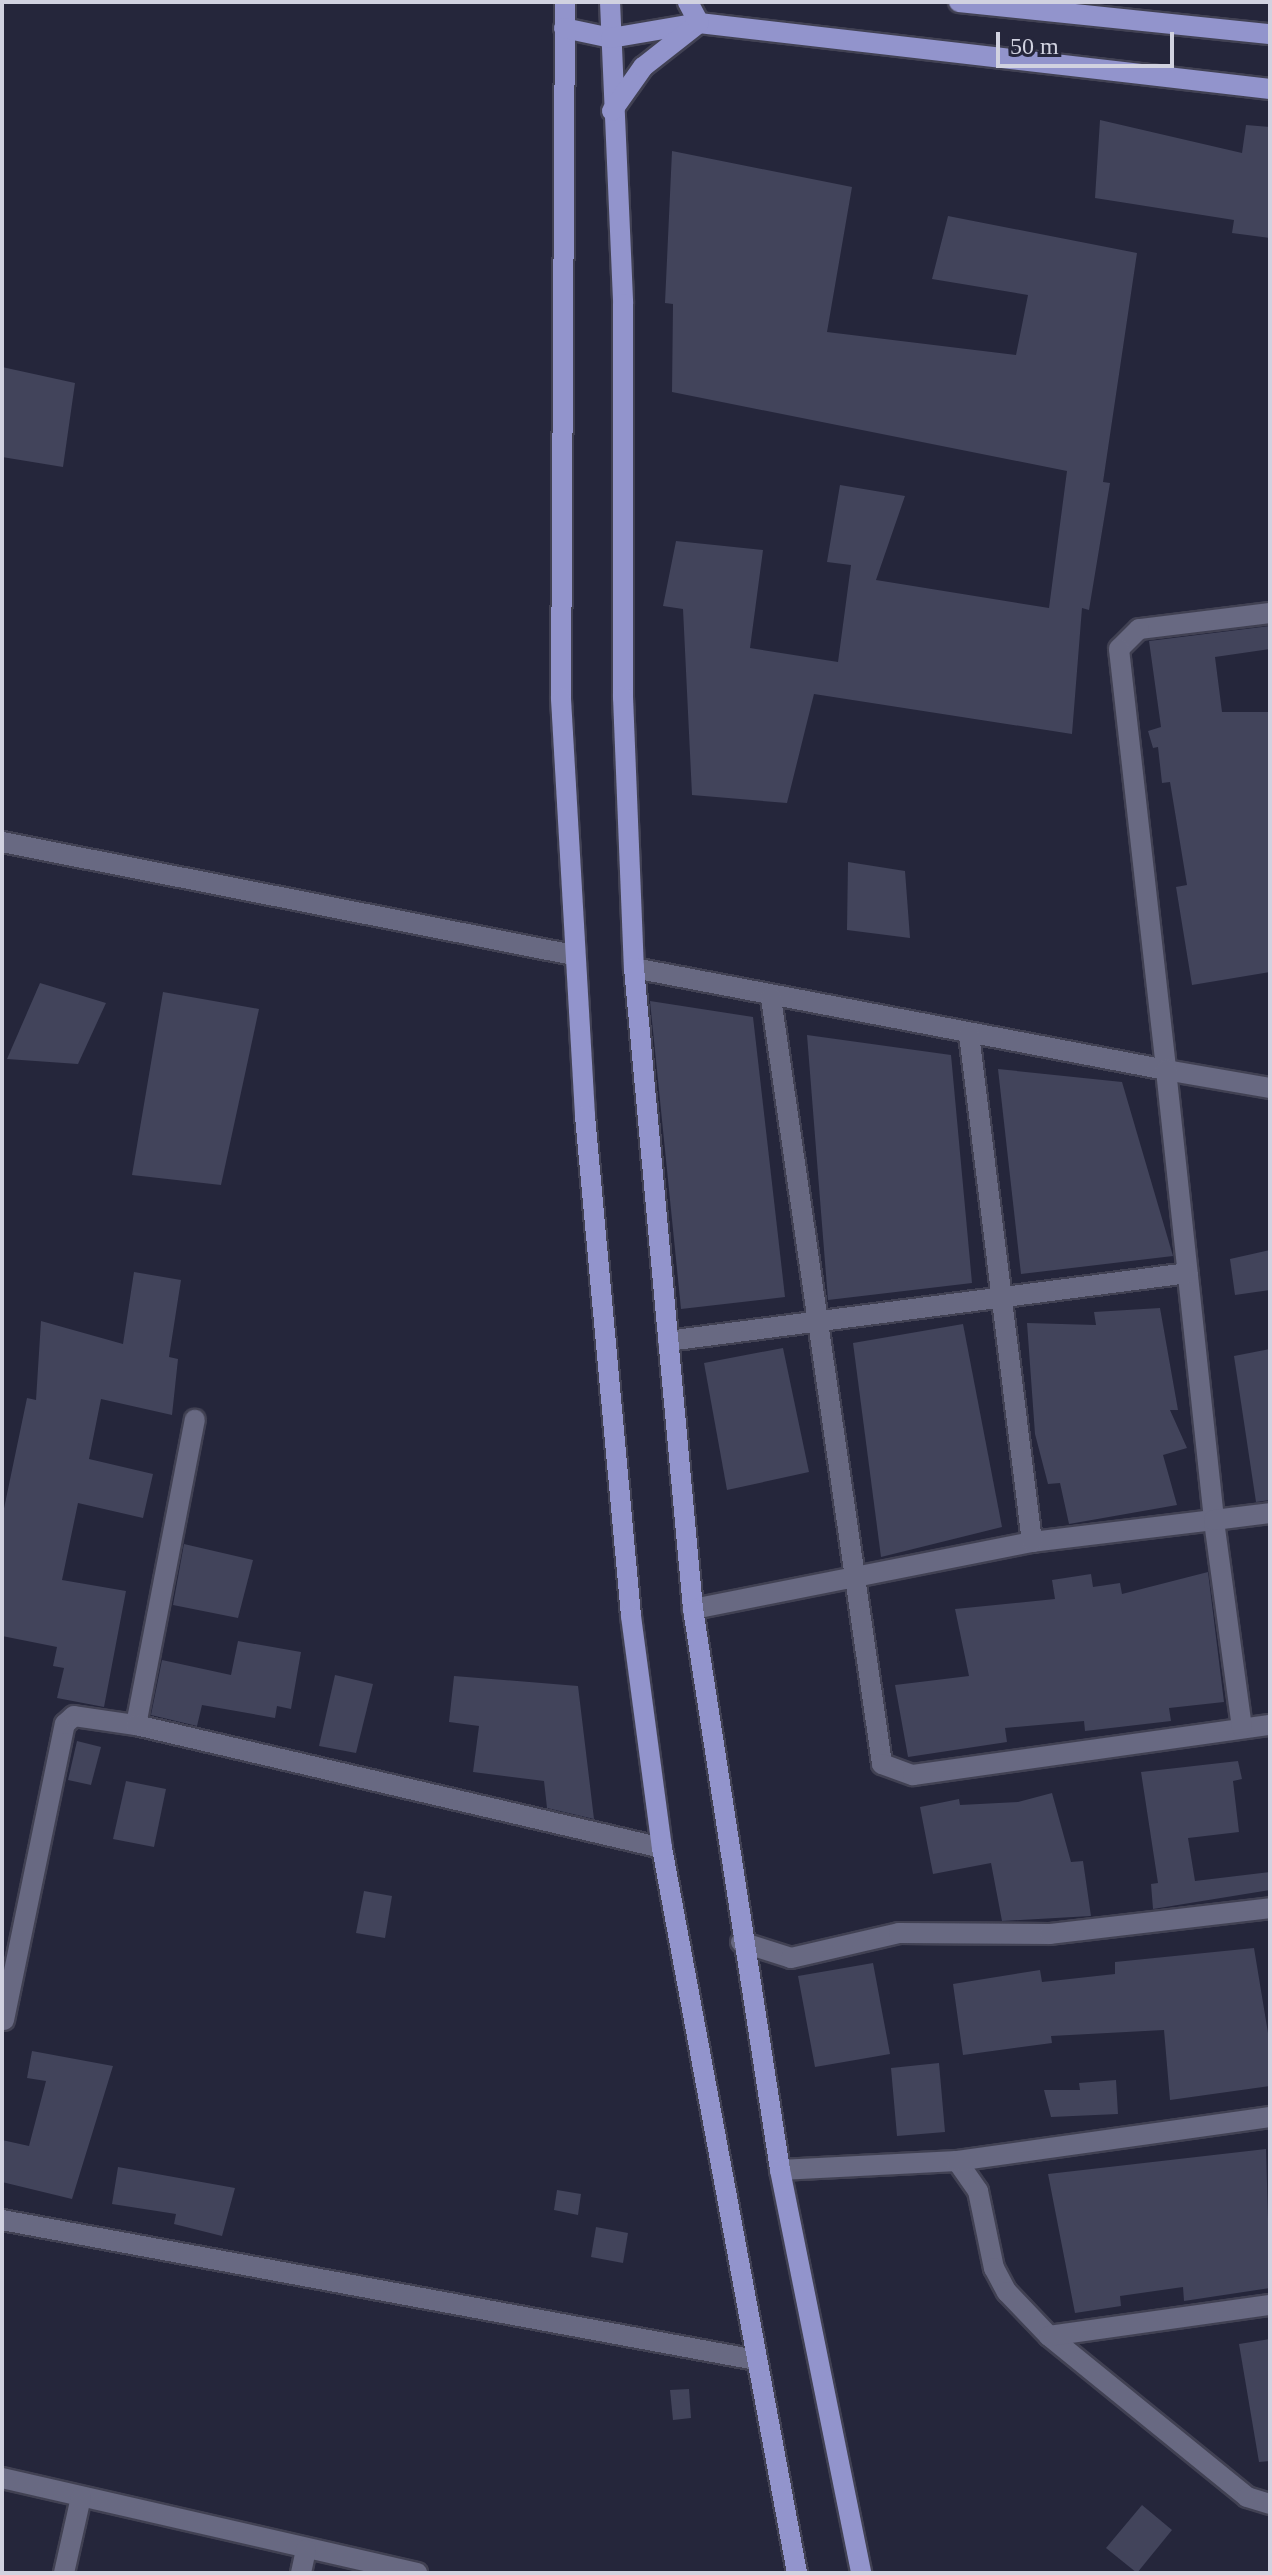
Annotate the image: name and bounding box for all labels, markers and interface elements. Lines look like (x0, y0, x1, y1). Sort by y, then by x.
scale bar (1000, 16, 1178, 66)
text: 50 m (1010, 33, 1059, 59)

